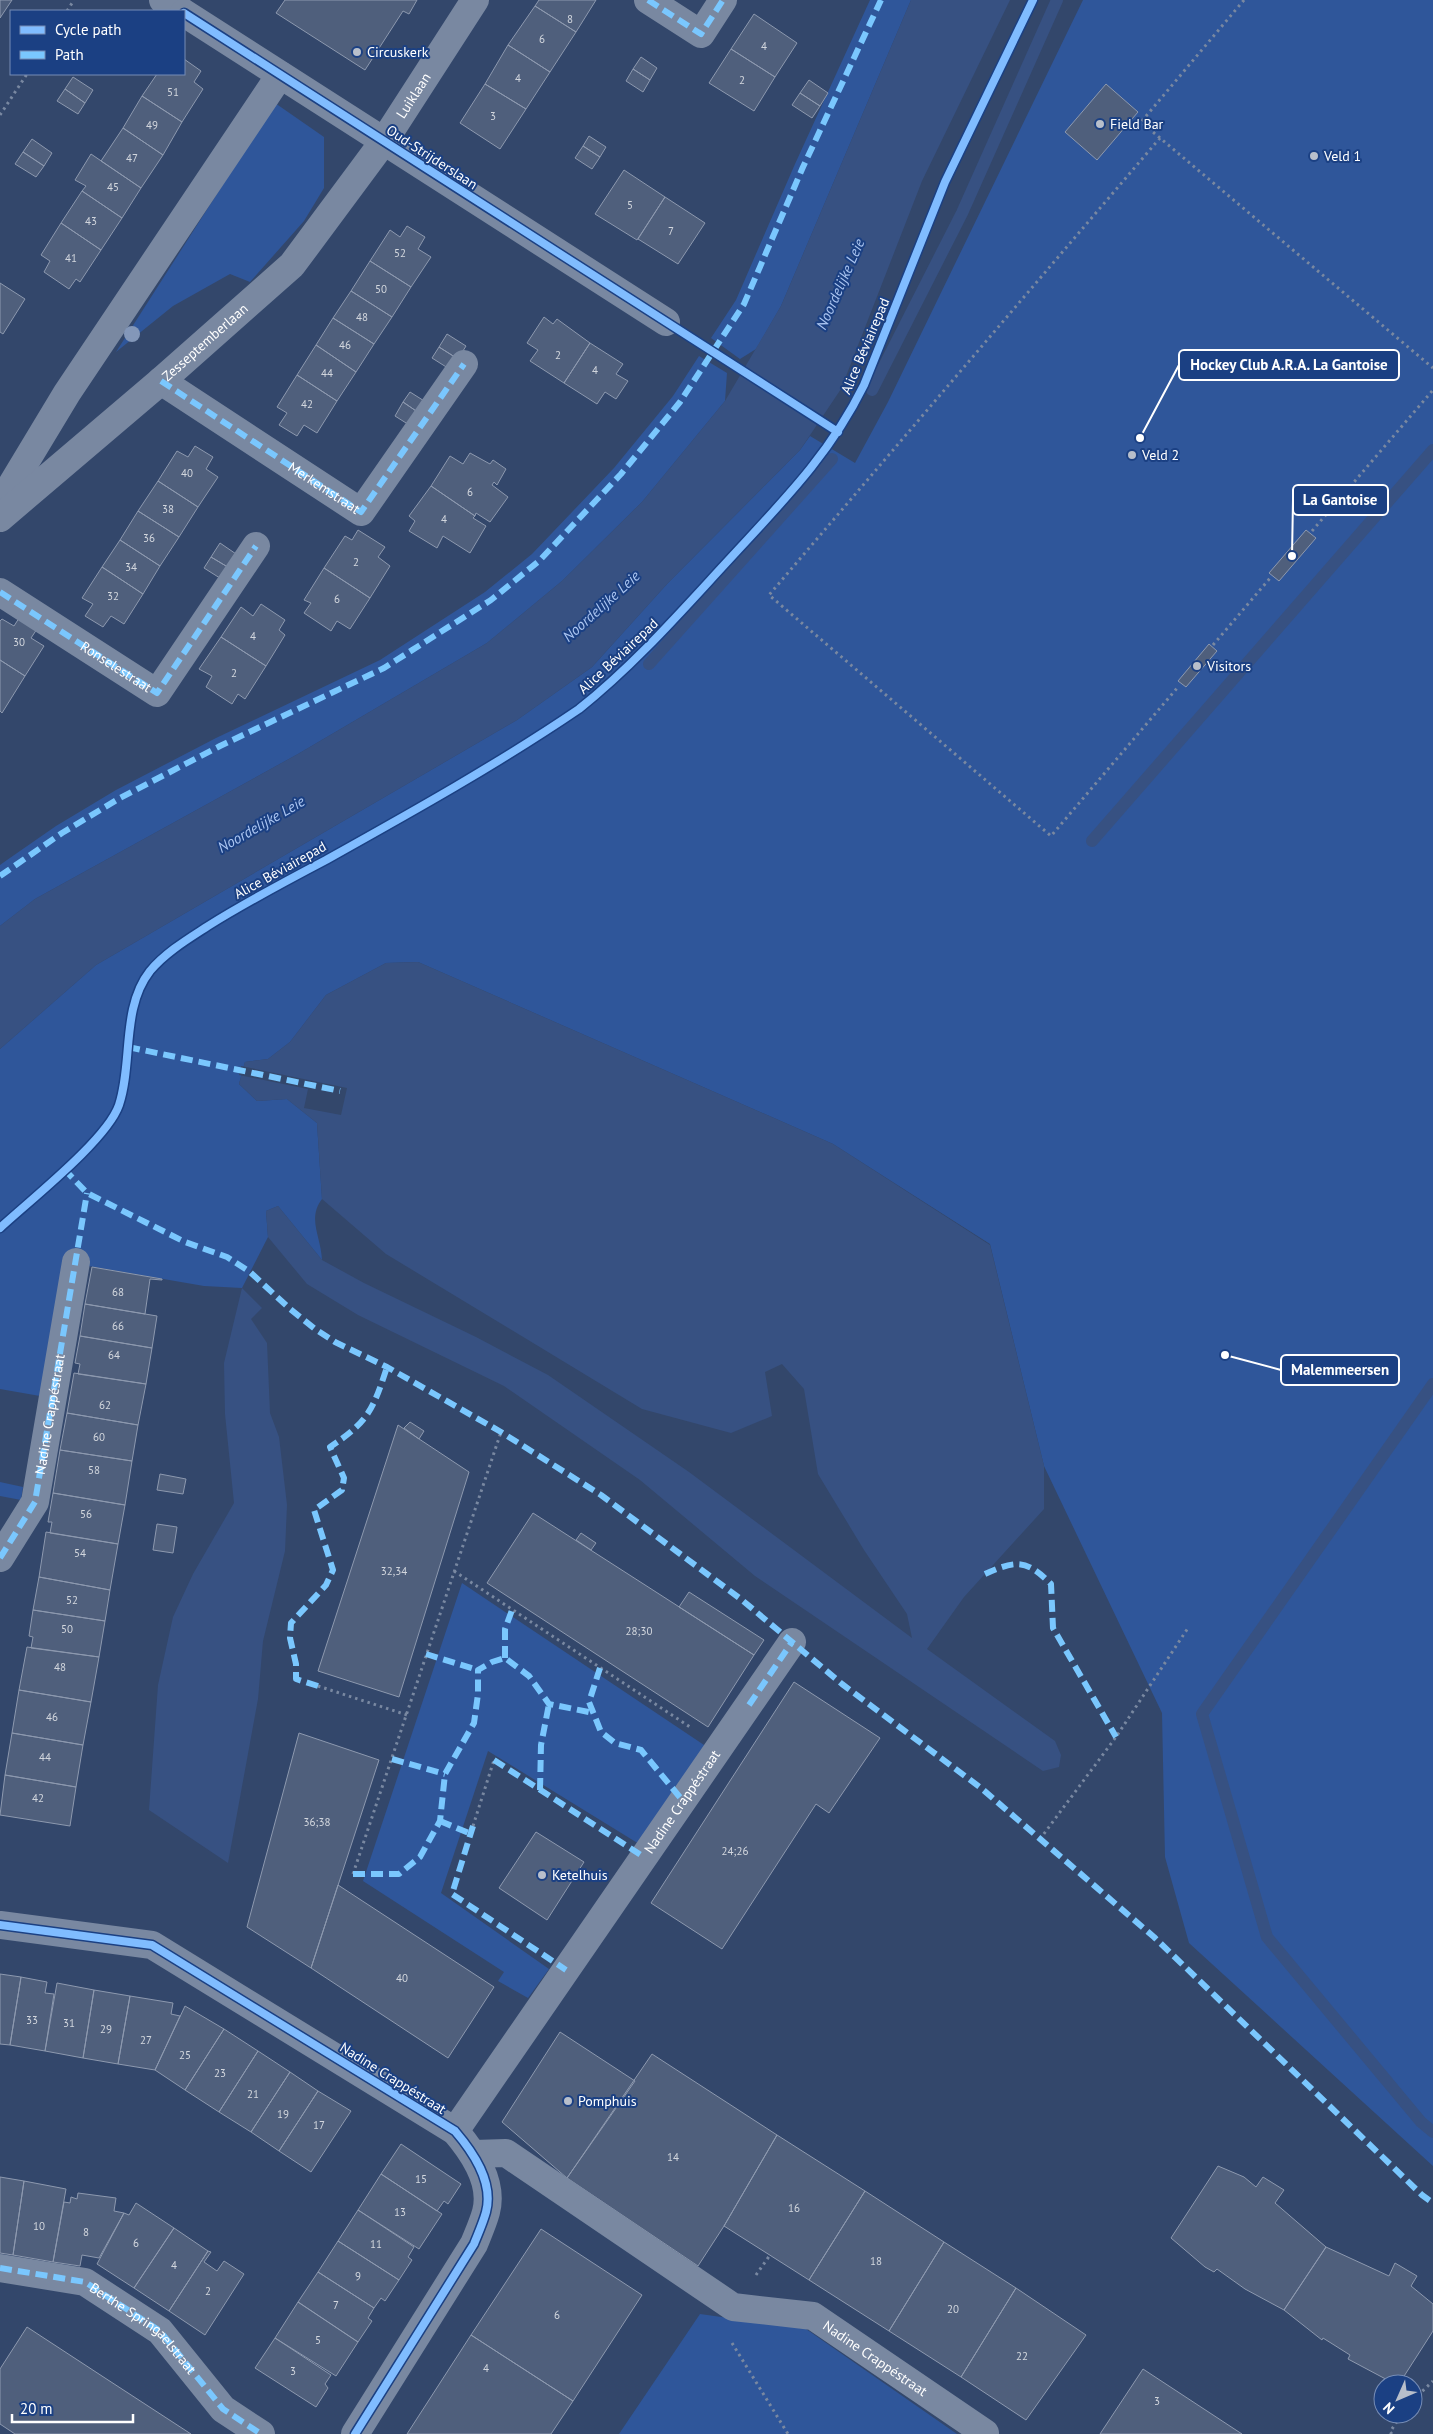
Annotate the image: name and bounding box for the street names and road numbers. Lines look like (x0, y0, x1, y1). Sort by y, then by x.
street label: Luiklaan (392, 69, 435, 122)
street label: Oud-Strijderslaan (383, 121, 481, 193)
street label: Alice Béviairepad (837, 295, 893, 397)
street label: Zesseptemberlaan (158, 299, 252, 385)
street label: Merkemstraat (285, 458, 364, 518)
street label: Alice Béviairepad (574, 614, 662, 698)
street label: Ronselestraat (77, 637, 155, 696)
street label: Alice Béviairepad (231, 837, 329, 903)
street label: Nadine Crappéstraat (31, 1352, 69, 1476)
street label: Nadine Crappéstraat (640, 1746, 724, 1857)
street label: Nadine Crappéstraat (337, 2038, 450, 2118)
street label: Berthe Springaelstraat (86, 2279, 200, 2378)
street label: Nadine Crappéstraat (820, 2317, 931, 2400)

